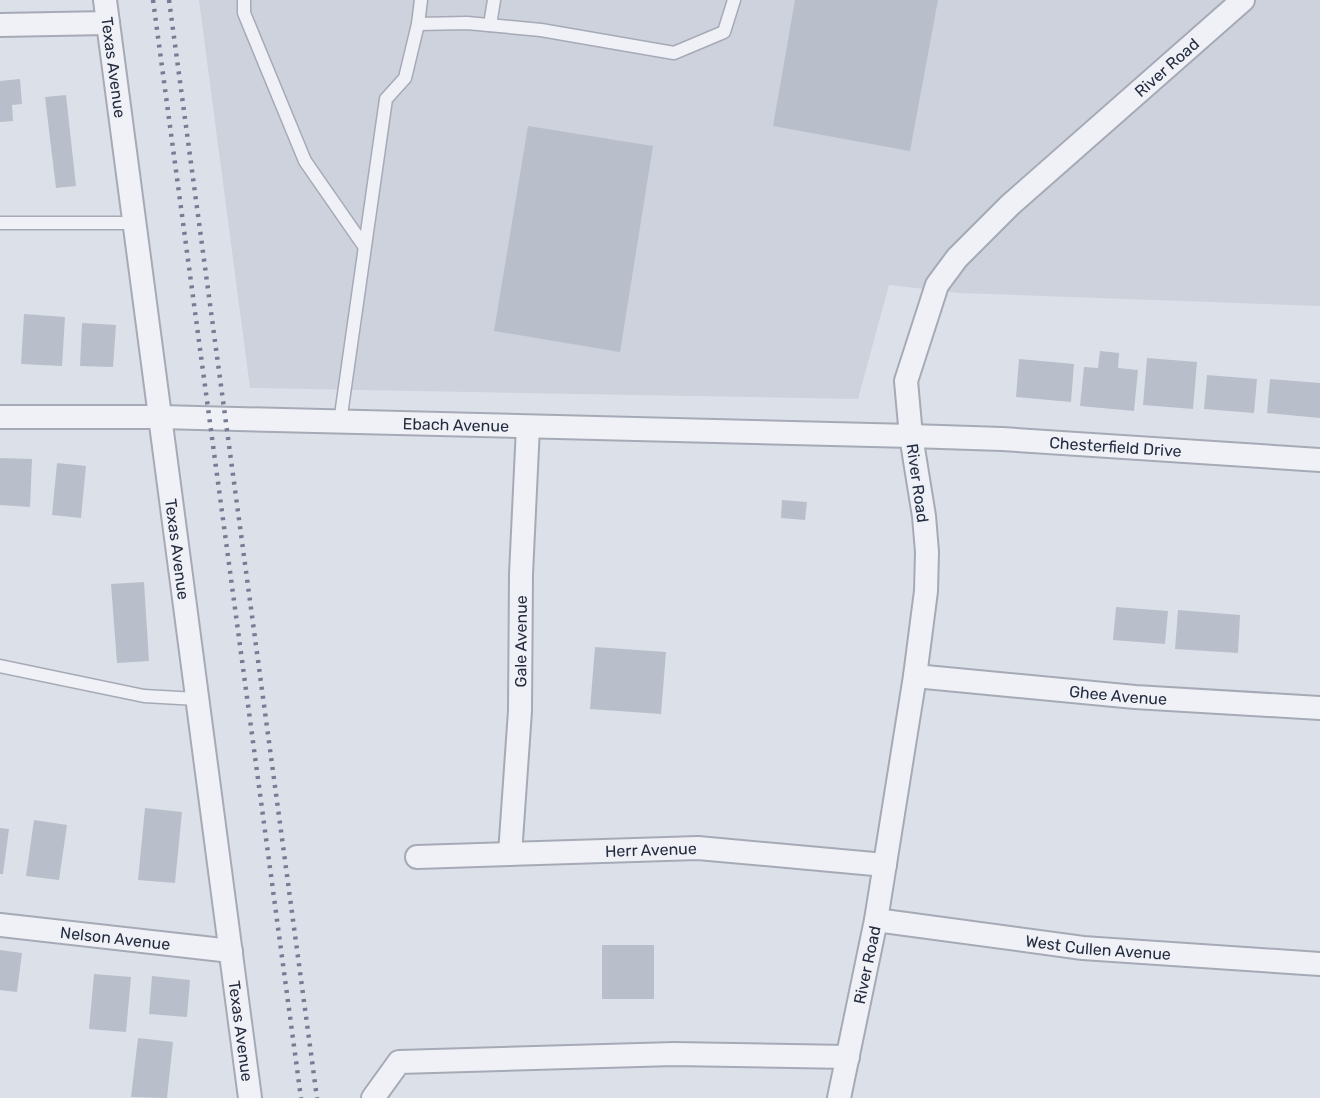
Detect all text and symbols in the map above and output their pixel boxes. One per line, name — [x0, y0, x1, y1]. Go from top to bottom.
street label: Texas Avenue — [97, 16, 129, 119]
street label: River Road — [1131, 34, 1203, 101]
street label: Ebach Avenue — [403, 414, 509, 436]
street label: Chesterfield Drive — [1049, 433, 1182, 461]
street label: River Road — [903, 442, 932, 524]
street label: Texas Avenue — [161, 498, 193, 601]
street label: Gale Avenue — [511, 595, 531, 688]
street label: Ghee Avenue — [1068, 682, 1168, 709]
street label: Herr Avenue — [605, 839, 697, 861]
street label: Nelson Avenue — [59, 923, 171, 954]
street label: River Road — [850, 924, 885, 1006]
street label: West Cullen Avenue — [1024, 931, 1172, 964]
street label: Texas Avenue — [225, 979, 257, 1083]

